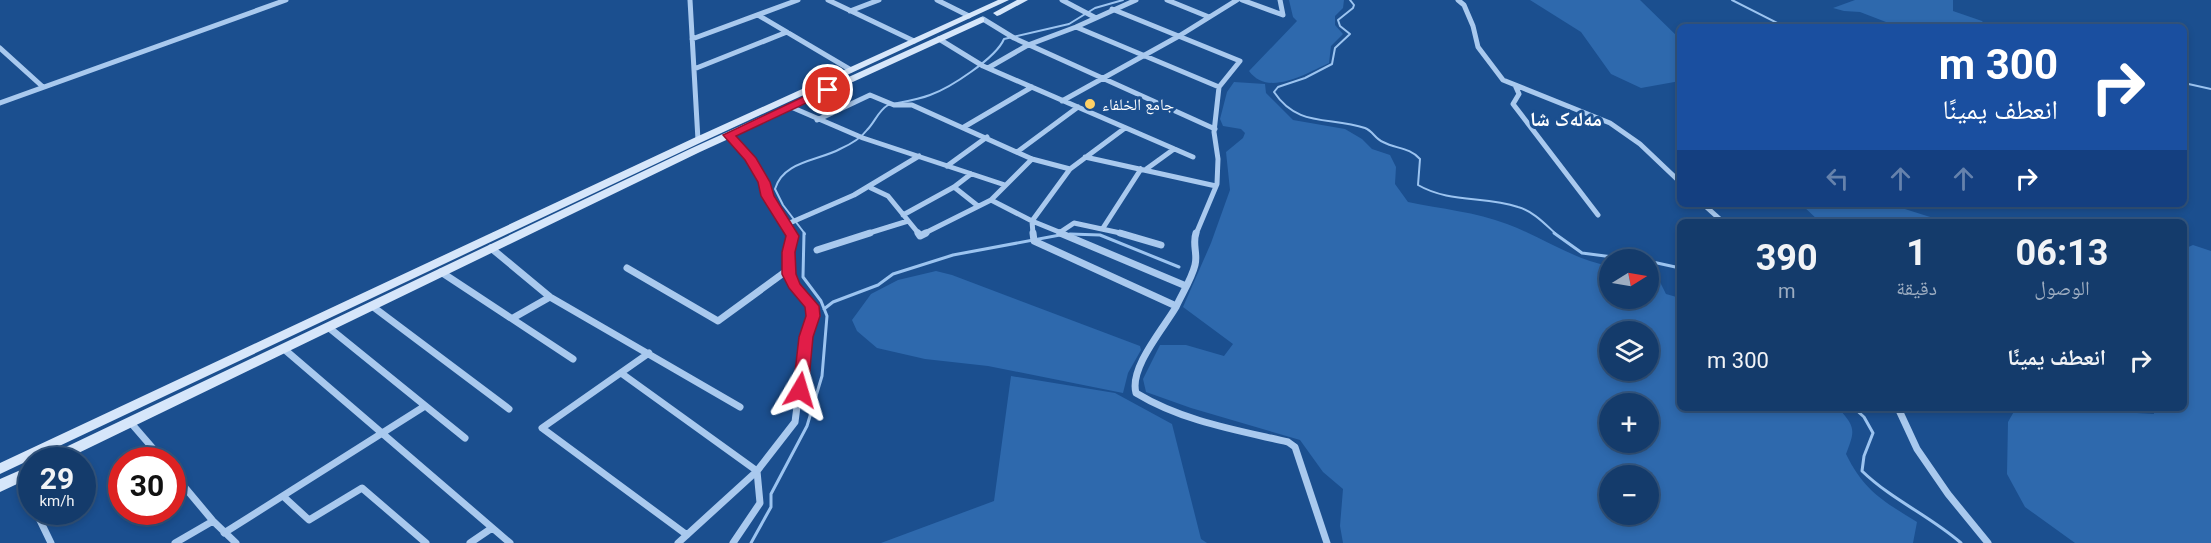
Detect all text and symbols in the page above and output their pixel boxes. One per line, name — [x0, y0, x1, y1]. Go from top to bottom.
text: 300 m — [1939, 40, 2058, 89]
icon: right — [2079, 48, 2157, 126]
pin — [802, 64, 853, 115]
icon: arrive — [811, 73, 844, 106]
text: انعطف يمينًا — [1942, 94, 2058, 126]
place label: جامع الخلفاء — [1102, 95, 1174, 115]
marker: جامع الخلفاء — [1083, 97, 1097, 111]
district label: مەلەک شا — [1530, 107, 1602, 131]
icon: left — [1821, 162, 1854, 195]
icon: ahead — [1884, 162, 1917, 195]
icon: ahead — [1947, 162, 1980, 195]
icon: right — [2010, 162, 2043, 195]
text: 1 — [1906, 232, 1927, 274]
text: 06:13 — [2016, 232, 2108, 274]
text: 390 — [1756, 237, 1818, 279]
north arrow — [1599, 249, 1659, 309]
map controls — [1599, 249, 1659, 525]
text: دقيقة — [1896, 276, 1937, 300]
text: الوصول — [2034, 276, 2090, 300]
text: m — [1778, 279, 1795, 303]
button: layers — [1599, 321, 1659, 381]
icon: right — [2124, 344, 2157, 377]
text: انعطف يمينًا — [2007, 345, 2106, 370]
text: 300 m — [1707, 348, 1769, 373]
position arrow — [768, 358, 832, 422]
button: + — [1599, 393, 1659, 453]
speed limit sign: 30 — [108, 447, 186, 525]
text: 29 — [40, 461, 74, 496]
button: − — [1599, 465, 1659, 525]
text: km/h — [39, 492, 75, 510]

